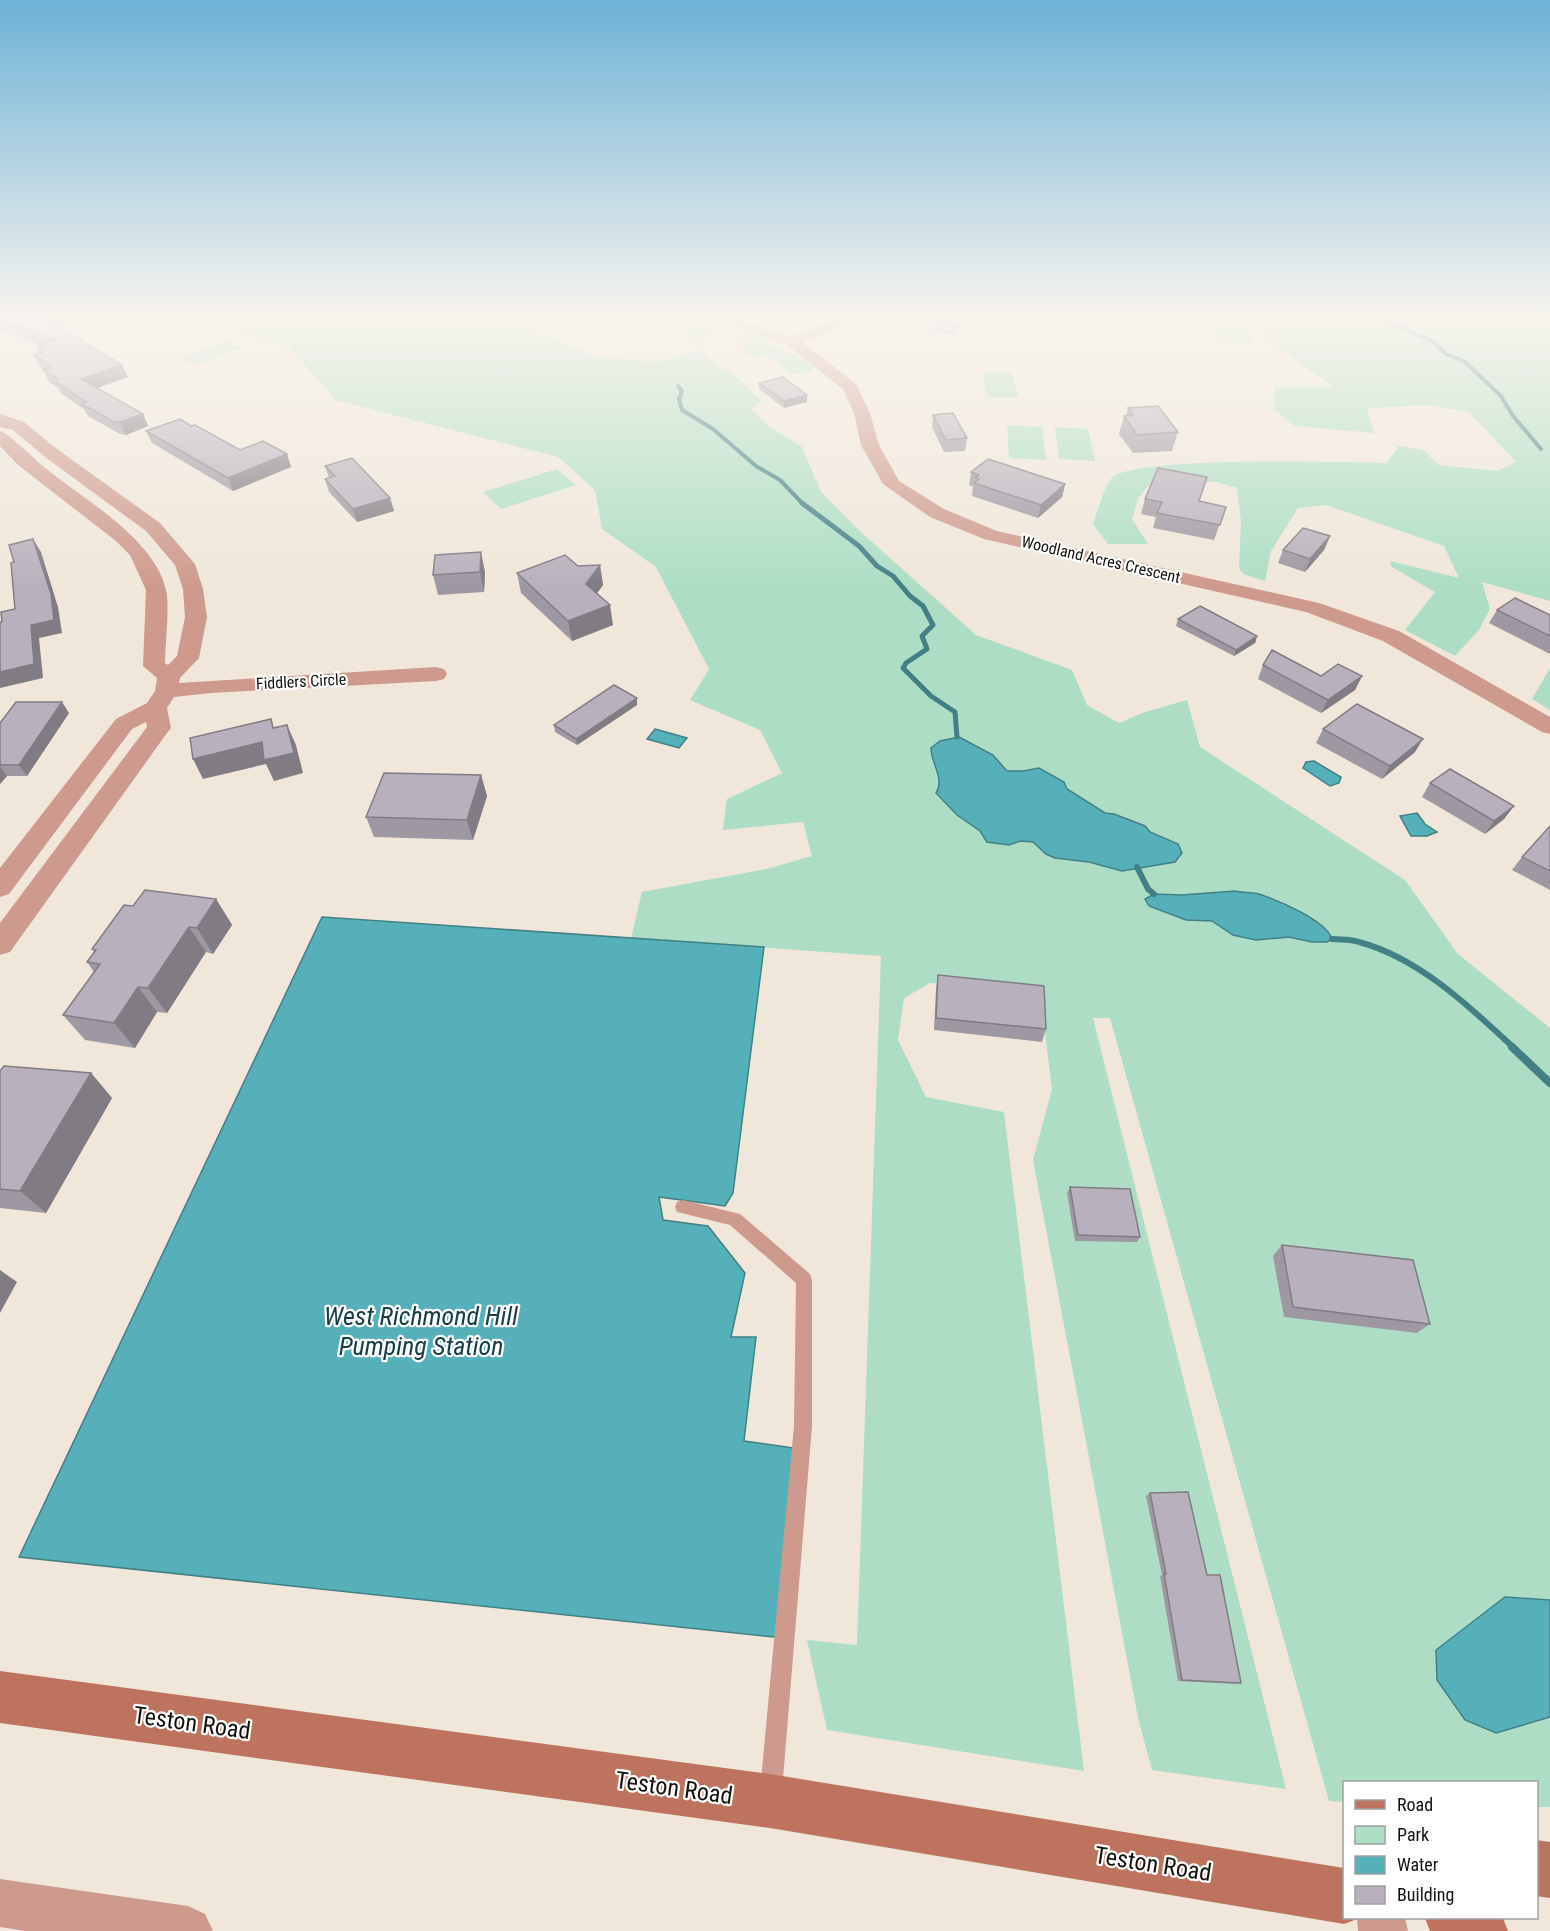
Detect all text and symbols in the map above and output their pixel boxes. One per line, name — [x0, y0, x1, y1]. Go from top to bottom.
street label: Woodland Acres Crescent — [1020, 532, 1182, 587]
street label: Fiddlers Circle — [255, 670, 347, 693]
water label: West Richmond Hill Pumping Station — [324, 1301, 519, 1361]
street label: Teston Road — [132, 1701, 252, 1745]
street label: Teston Road — [614, 1766, 734, 1810]
legend — [1343, 1781, 1538, 1919]
text: Road — [1397, 1794, 1433, 1815]
text: Park — [1397, 1824, 1429, 1845]
street label: Teston Road — [1093, 1841, 1213, 1887]
text: Water — [1397, 1854, 1439, 1875]
text: Building — [1397, 1884, 1454, 1905]

